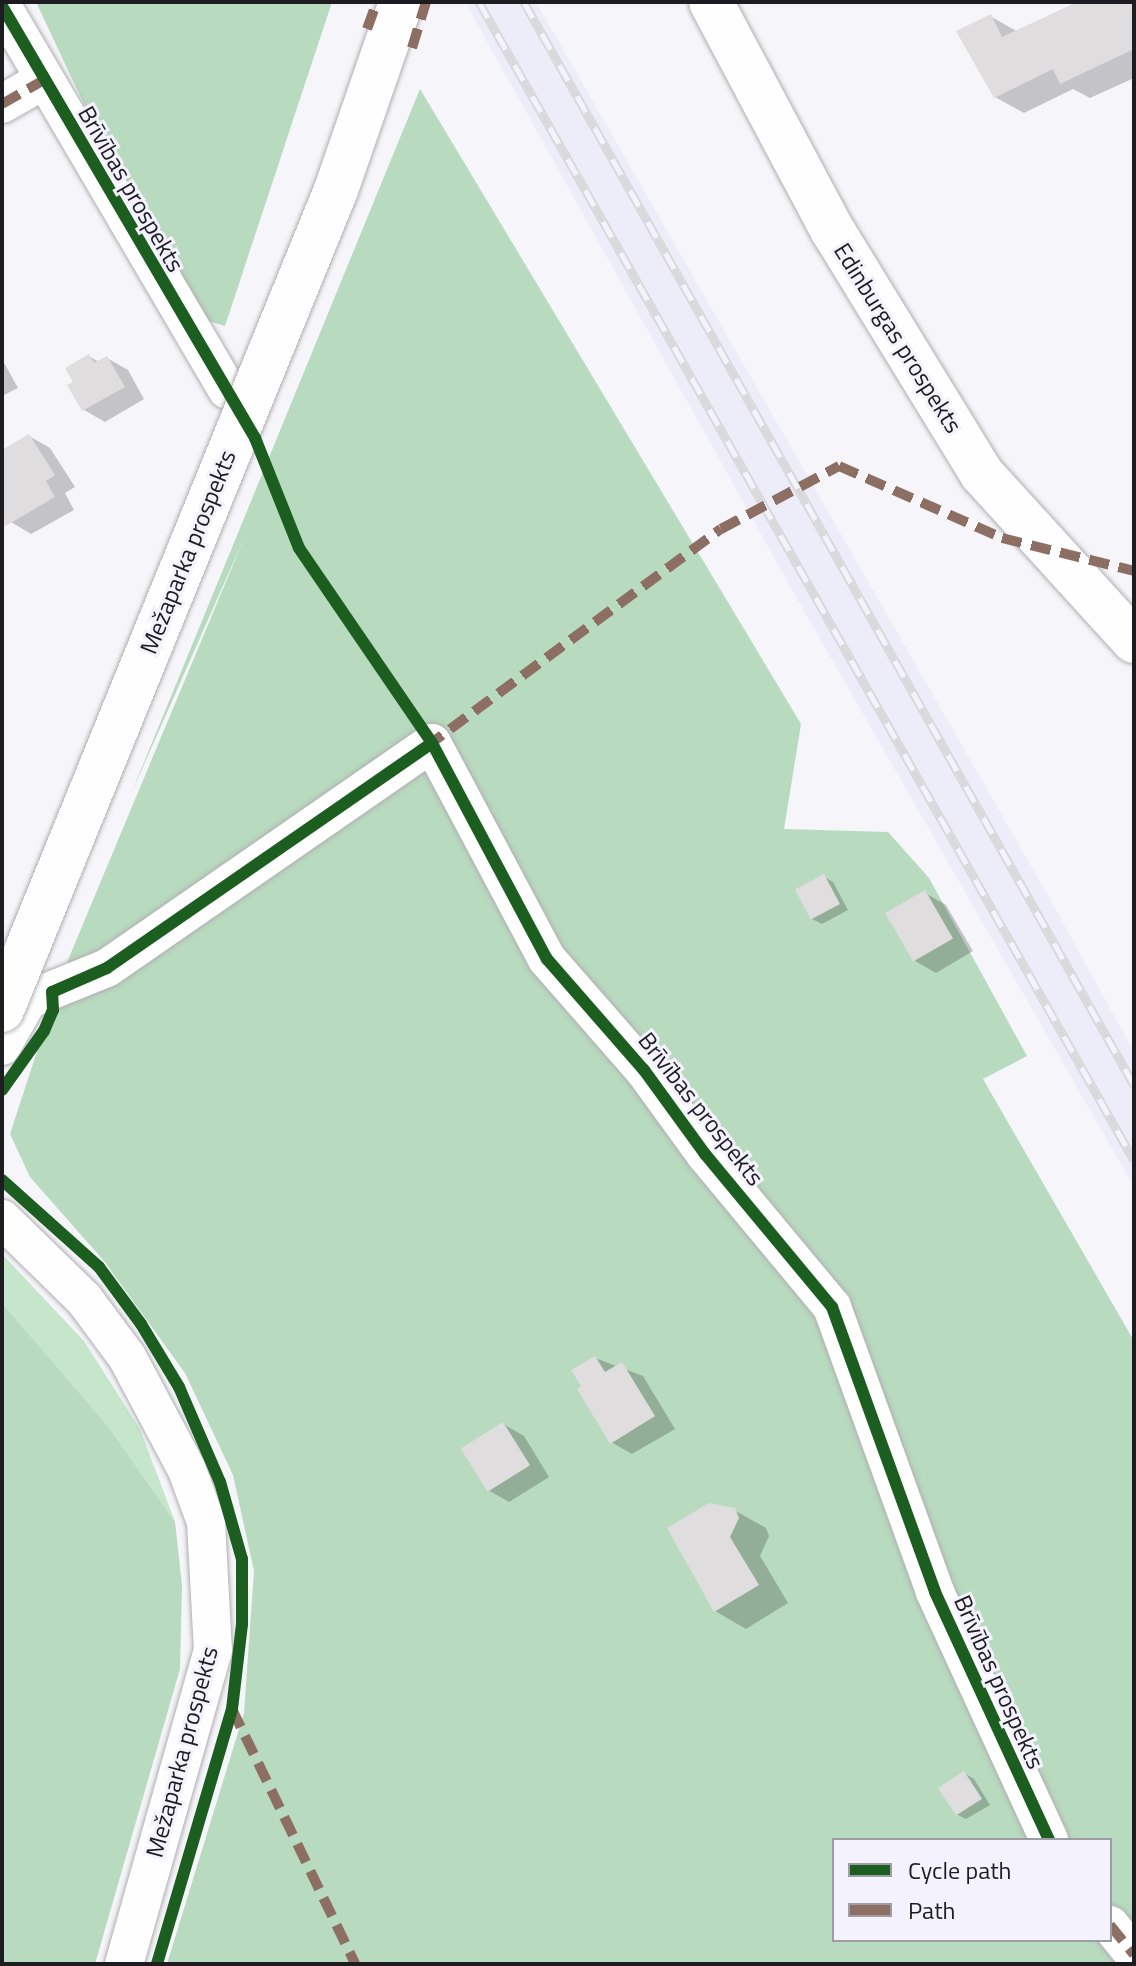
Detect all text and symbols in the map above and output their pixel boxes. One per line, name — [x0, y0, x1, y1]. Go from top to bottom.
street label: Brīvības prospekts — [72, 101, 190, 277]
street label: Edinburgas prospekts — [828, 238, 968, 438]
street label: Mežaparka prospekts — [134, 446, 242, 658]
street label: Brīvības prospekts — [632, 1027, 770, 1191]
street label: Brīvības prospekts — [948, 1591, 1050, 1773]
street label: Mežaparka prospekts — [140, 1643, 224, 1861]
legend — [832, 1838, 1112, 1942]
text: Cycle path — [908, 1852, 1011, 1888]
text: Path — [908, 1892, 955, 1928]

